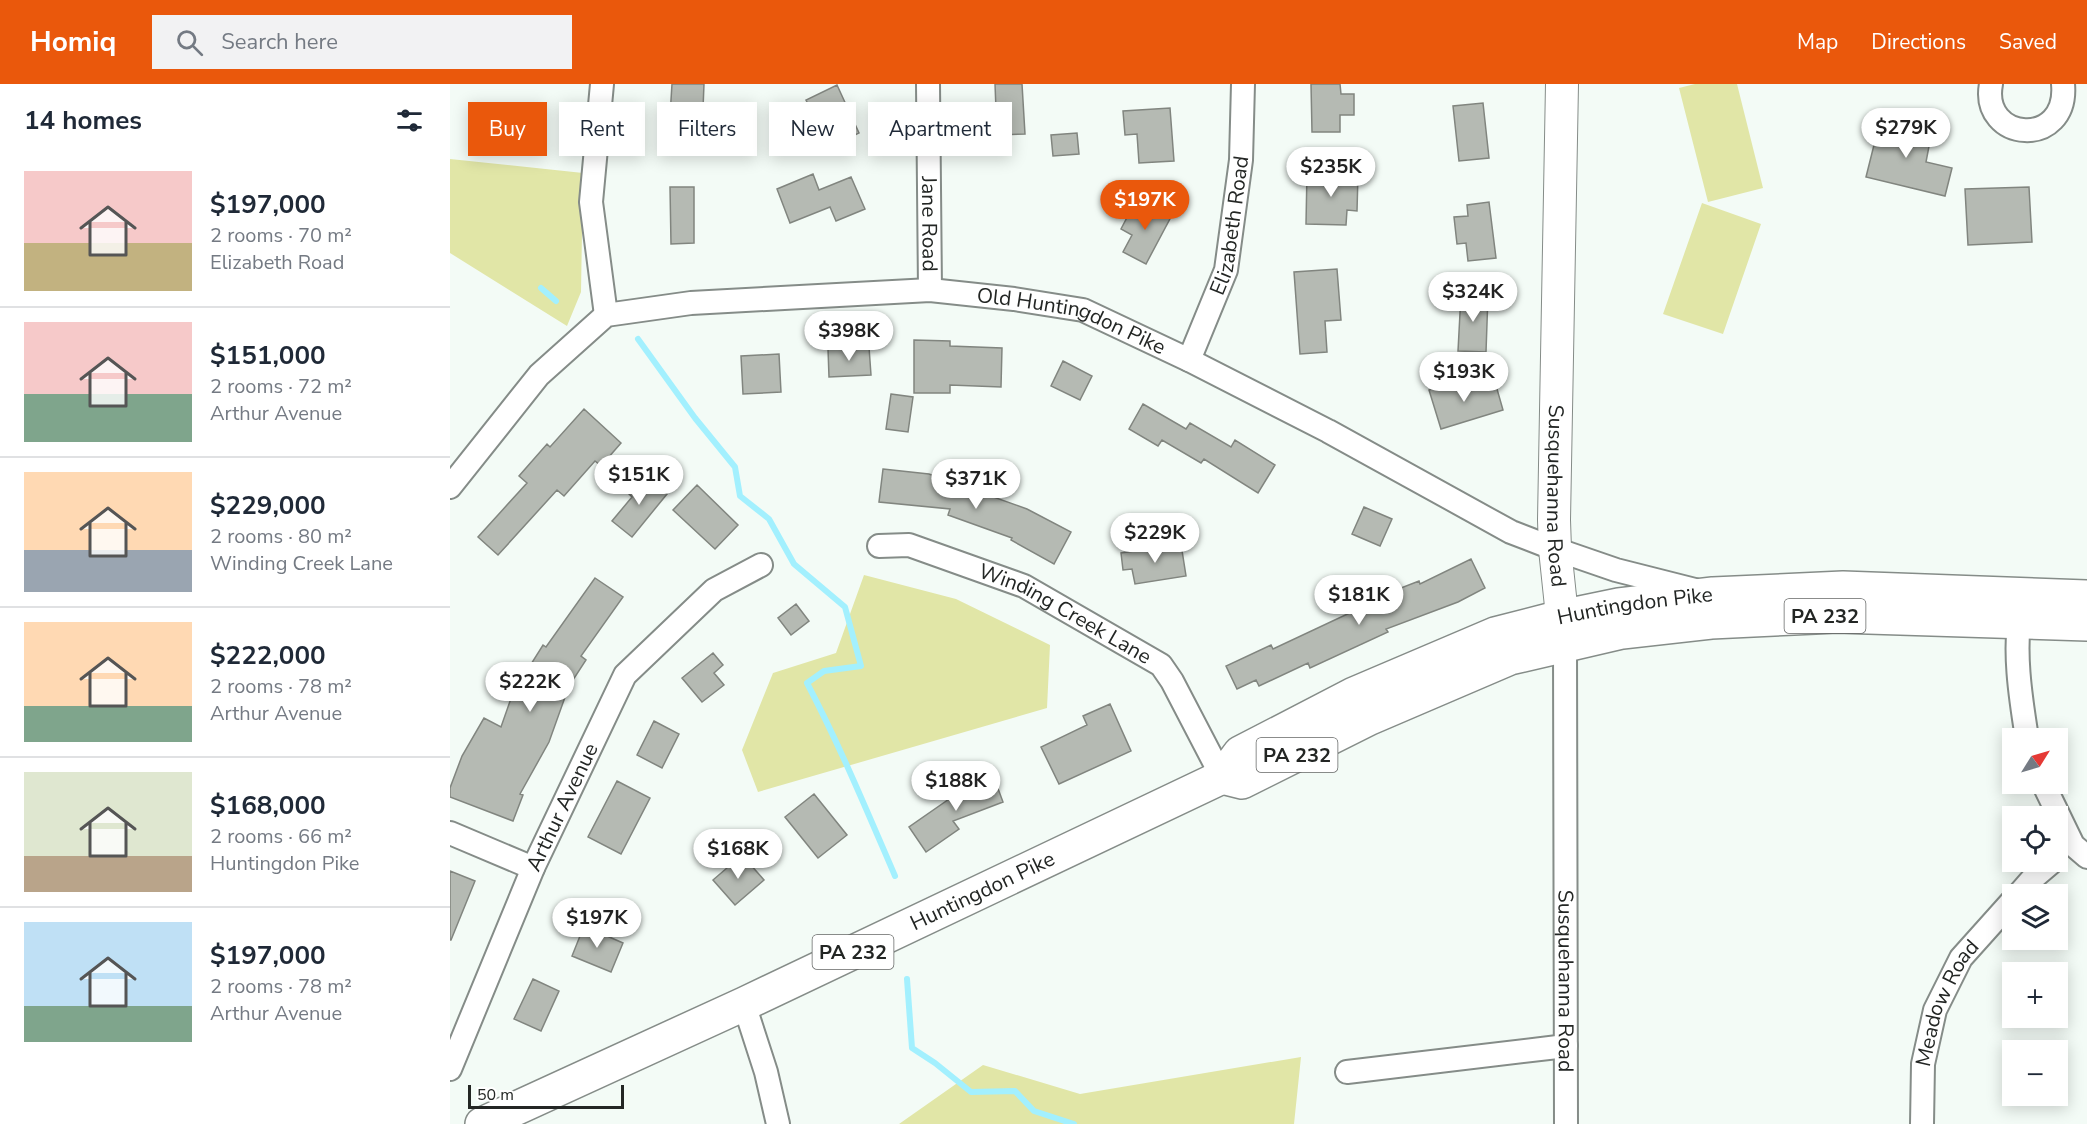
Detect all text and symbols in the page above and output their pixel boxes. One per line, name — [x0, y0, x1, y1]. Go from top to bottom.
search box — [152, 15, 572, 69]
text: Homiq — [30, 23, 116, 61]
icon: search — [173, 26, 206, 59]
text: Search here — [221, 27, 338, 57]
text: Map — [1797, 28, 1838, 56]
text: Directions — [1871, 28, 1966, 56]
text: Saved — [1999, 28, 2057, 56]
chip: Buy — [468, 102, 547, 156]
chip: Rent — [559, 102, 645, 156]
chip: Filters — [657, 102, 757, 156]
chip: New — [769, 102, 856, 156]
chip: Apartment — [868, 102, 1012, 156]
text: 14 homes — [24, 103, 142, 138]
icon: filters — [393, 104, 426, 137]
pin: $279K — [1864, 108, 1948, 159]
text: $279K — [1875, 114, 1937, 141]
pin: $235K — [1289, 147, 1373, 198]
text: $235K — [1300, 153, 1362, 180]
street label: Elizabeth Road — [1203, 154, 1255, 299]
street label: Jane Road — [915, 175, 944, 272]
pin: $197K — [1103, 180, 1187, 231]
text: $197K — [1114, 186, 1176, 213]
text: $197,000 — [210, 187, 326, 222]
icon: home — [72, 195, 144, 267]
text: 2 rooms · 70 m² — [210, 222, 352, 249]
text: Elizabeth Road — [210, 249, 344, 276]
pin: $324K — [1431, 272, 1515, 323]
text: $324K — [1442, 278, 1504, 305]
street label: Old Huntingdon Pike — [976, 281, 1170, 361]
pin: $398K — [807, 311, 891, 362]
text: $398K — [818, 317, 880, 344]
text: $151,000 — [210, 338, 326, 373]
icon: home — [72, 346, 144, 418]
pin: $193K — [1422, 352, 1506, 403]
text: $193K — [1433, 358, 1495, 385]
text: 2 rooms · 72 m² — [210, 373, 352, 400]
text: Arthur Avenue — [210, 400, 342, 427]
street label: Susquehanna Road — [1540, 404, 1573, 588]
pin: $151K — [597, 455, 681, 506]
pin: $371K — [934, 459, 1018, 510]
text: $151K — [608, 461, 670, 488]
text: $371K — [945, 465, 1007, 492]
text: $229,000 — [210, 488, 326, 523]
icon: home — [72, 496, 144, 568]
pin: $229K — [1113, 513, 1197, 564]
text: $229K — [1124, 519, 1186, 546]
text: 2 rooms · 80 m² — [210, 523, 352, 550]
text: Winding Creek Lane — [210, 550, 393, 577]
street label: Winding Creek Lane — [975, 557, 1157, 671]
pin: $181K — [1317, 575, 1401, 626]
street label: Huntingdon Pike — [1555, 580, 1714, 631]
text: $181K — [1328, 581, 1390, 608]
road number: PA 232 — [1784, 599, 1866, 633]
text: $222,000 — [210, 638, 326, 673]
icon: home — [72, 646, 144, 718]
pin: $222K — [488, 662, 572, 713]
text: $222K — [499, 668, 561, 695]
text: 2 rooms · 78 m² — [210, 673, 352, 700]
text: Arthur Avenue — [210, 700, 342, 727]
north arrow — [2002, 728, 2068, 794]
map controls — [2002, 728, 2068, 1106]
street label: Arthur Avenue — [520, 738, 605, 876]
road number: PA 232 — [1256, 738, 1338, 772]
pin: $188K — [914, 761, 998, 812]
text: $188K — [925, 767, 987, 794]
text: $168,000 — [210, 788, 326, 823]
icon: home — [72, 796, 144, 868]
button: locate — [2002, 806, 2068, 872]
text: 2 rooms · 66 m² — [210, 823, 352, 850]
pin: $168K — [696, 829, 780, 880]
text: $168K — [707, 835, 769, 862]
street label: Huntingdon Pike — [905, 844, 1059, 937]
text: Huntingdon Pike — [210, 850, 360, 877]
button: layers — [2002, 884, 2068, 950]
street label: Susquehanna Road — [1552, 890, 1580, 1072]
pin: $197K — [555, 898, 639, 949]
text: $197K — [566, 904, 628, 931]
street label: Meadow Road — [1909, 933, 1985, 1069]
road number: PA 232 — [812, 935, 894, 969]
text: $197,000 — [210, 938, 326, 973]
icon: home — [72, 946, 144, 1018]
button: + — [2002, 962, 2068, 1028]
text: 2 rooms · 78 m² — [210, 973, 352, 1000]
text: Arthur Avenue — [210, 1000, 342, 1027]
button: − — [2002, 1040, 2068, 1106]
scale bar — [468, 1082, 624, 1110]
text: 50 m — [477, 1084, 514, 1106]

